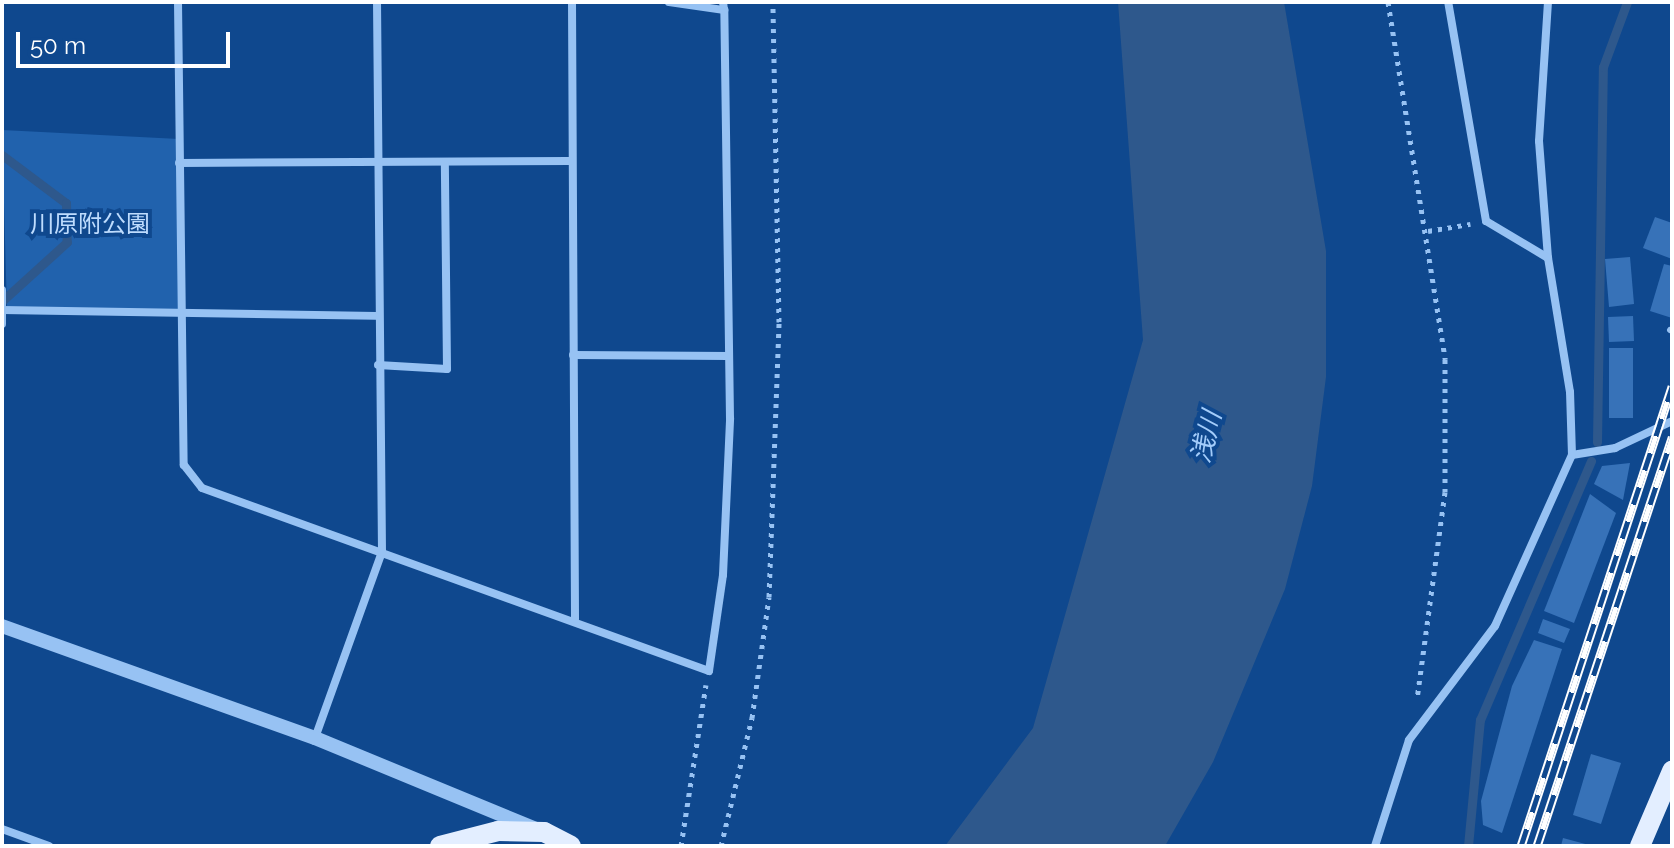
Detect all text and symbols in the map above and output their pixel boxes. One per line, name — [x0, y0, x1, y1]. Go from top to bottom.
scale bar — [20, 16, 234, 66]
text: 50 m — [30, 31, 86, 60]
park label: 川原附公園 — [30, 210, 150, 238]
water label: 浅川 — [1186, 408, 1228, 466]

